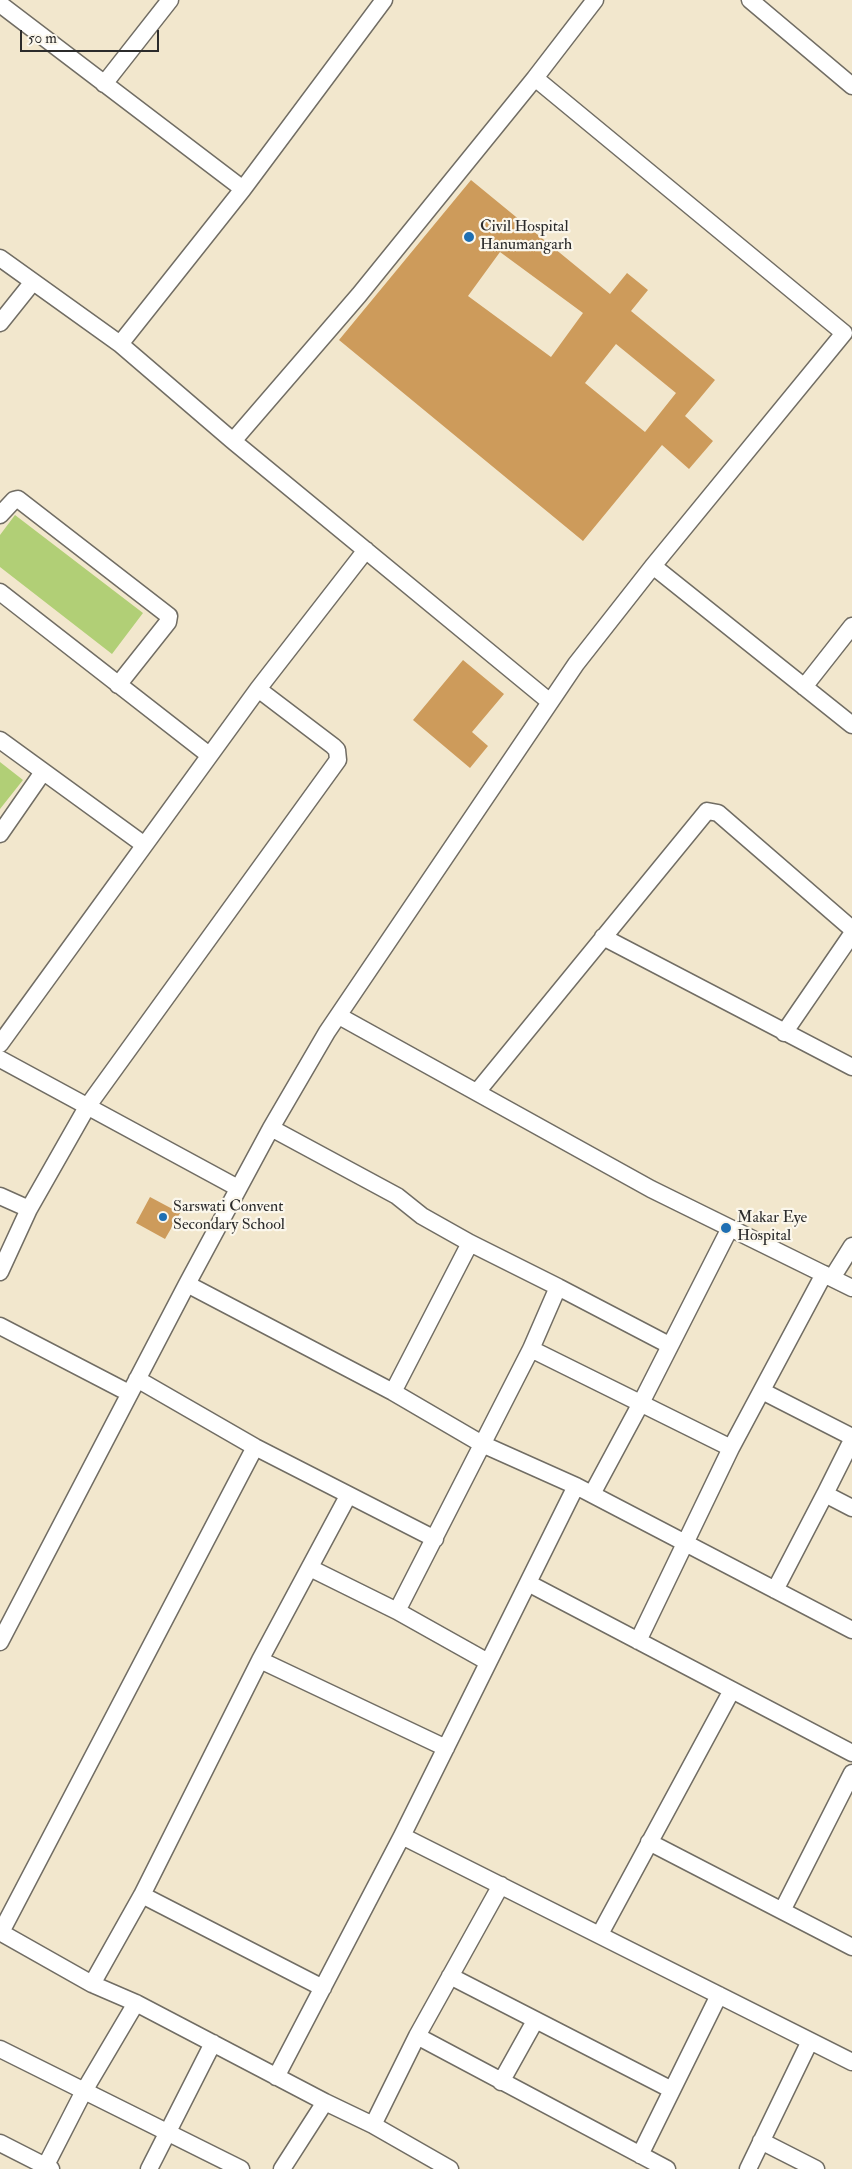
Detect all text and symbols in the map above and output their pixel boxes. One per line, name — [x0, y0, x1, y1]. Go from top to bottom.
scale bar — [22, 20, 161, 52]
text: 50 m — [28, 29, 57, 48]
place label: Civil Hospital Hanumangarh — [480, 218, 572, 256]
marker: Civil Hospital Hanumangarh — [462, 230, 476, 244]
place label: Sarswati Convent Secondary School — [173, 1198, 285, 1236]
place label: Makar Eye Hospital — [737, 1209, 807, 1247]
marker: Sarswati Convent Secondary School — [157, 1211, 169, 1223]
marker: Makar Eye Hospital — [719, 1221, 733, 1235]

